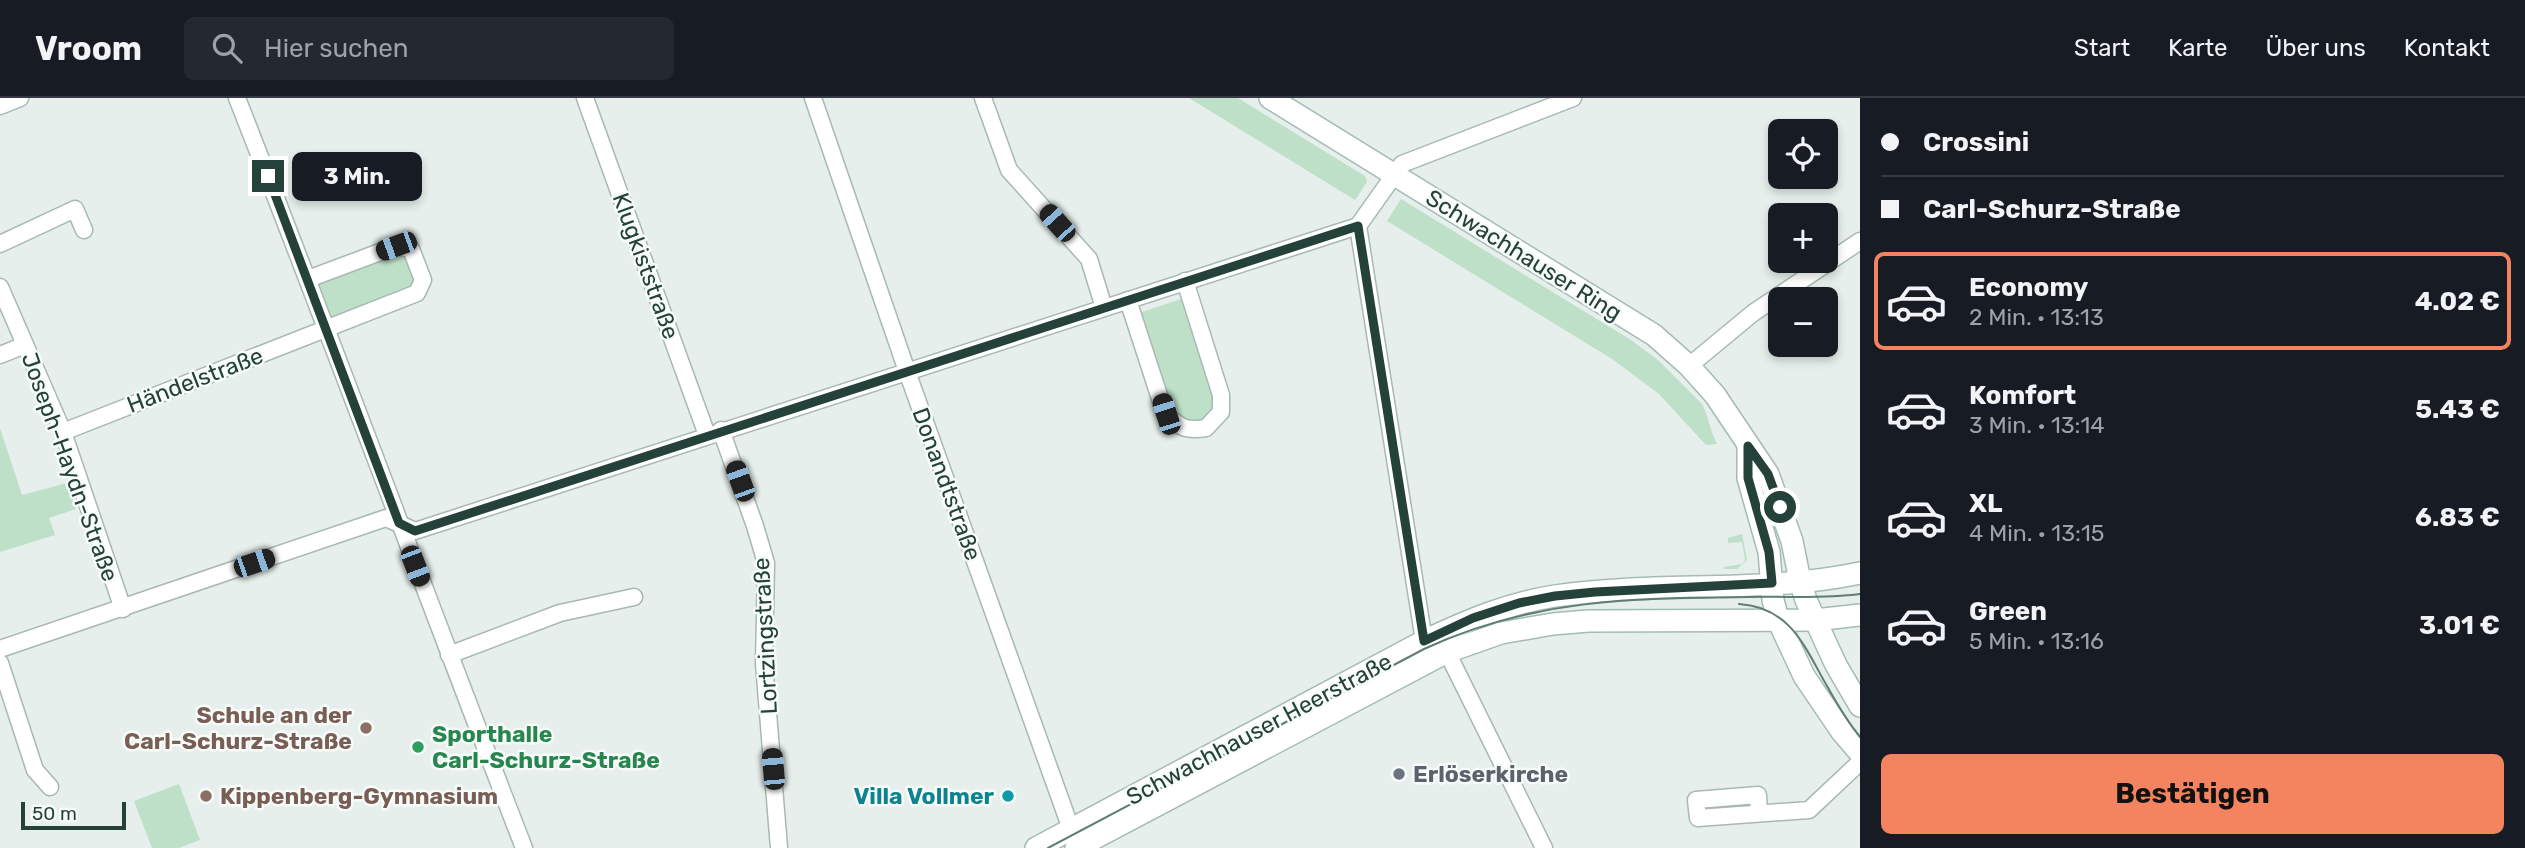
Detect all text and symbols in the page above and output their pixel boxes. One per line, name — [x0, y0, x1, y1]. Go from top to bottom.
search box — [184, 17, 674, 80]
text: Vroom — [35, 29, 142, 68]
icon: search — [208, 29, 246, 67]
text: Hier suchen — [264, 33, 409, 64]
text: Start — [2074, 34, 2130, 62]
text: Karte — [2168, 34, 2228, 62]
text: Über uns — [2266, 34, 2366, 62]
text: Kontakt — [2404, 34, 2490, 62]
map controls — [1768, 119, 1838, 357]
button: locate — [1768, 119, 1838, 189]
text: Crossini — [1923, 127, 2029, 158]
callout: 3 Min. — [292, 152, 422, 200]
route end — [252, 160, 284, 192]
text: 3 Min. — [324, 162, 391, 190]
street label: Schwachhauser Ring — [1421, 183, 1627, 327]
street label: Klugkiststraße — [607, 189, 685, 343]
text: Carl-Schurz-Straße — [1923, 194, 2181, 225]
car — [1036, 200, 1079, 246]
button: + — [1768, 203, 1838, 273]
car — [373, 229, 420, 263]
icon: car — [1885, 270, 1948, 333]
text: Economy — [1969, 272, 2088, 303]
text: 4.02 € — [2415, 286, 2500, 317]
button: − — [1768, 287, 1838, 357]
text: 2 Min. · 13:13 — [1969, 303, 2104, 331]
street label: Händelstraße — [123, 341, 267, 419]
street label: Joseph-Haydn-Straße — [16, 349, 124, 585]
icon: car — [1885, 378, 1948, 441]
text: Komfort — [1969, 380, 2076, 411]
car — [1150, 391, 1183, 437]
text: 5.43 € — [2415, 394, 2500, 425]
street label: Donandtstraße — [906, 404, 988, 564]
text: 3 Min. · 13:14 — [1969, 411, 2105, 439]
car — [723, 458, 758, 504]
icon: car — [1885, 486, 1948, 549]
text: XL — [1969, 488, 2002, 519]
route start — [1764, 491, 1796, 523]
text: 6.83 € — [2415, 502, 2500, 533]
text: 4 Min. · 13:15 — [1969, 519, 2104, 547]
car — [398, 543, 433, 589]
car — [231, 546, 278, 580]
street label: Lortzingstraße — [747, 557, 783, 715]
icon: car — [1885, 594, 1948, 657]
text: Green — [1969, 596, 2047, 627]
text: 3.01 € — [2419, 610, 2500, 641]
text: 5 Min. · 13:16 — [1969, 627, 2104, 655]
street label: Schwachhauser Heerstraße — [1121, 647, 1397, 811]
place label: Schule an der Carl-Schurz-Straße — [124, 701, 353, 755]
marker: Schule an der Carl-Schurz-Straße — [358, 720, 374, 736]
place label: Sporthalle Carl-Schurz-Straße — [432, 720, 660, 774]
marker: Sporthalle Carl-Schurz-Straße — [410, 739, 426, 755]
car — [761, 747, 786, 791]
button: Bestätigen — [1881, 754, 2504, 834]
place label: Erlöserkirche — [1413, 760, 1568, 788]
marker: Erlöserkirche — [1391, 766, 1407, 782]
place label: Kippenberg-Gymnasium — [220, 782, 498, 810]
place label: Villa Vollmer — [854, 782, 995, 810]
marker: Kippenberg-Gymnasium — [198, 788, 214, 804]
marker: Villa Vollmer — [1000, 788, 1016, 804]
scale bar — [21, 799, 126, 831]
text: 50 m — [32, 802, 77, 825]

